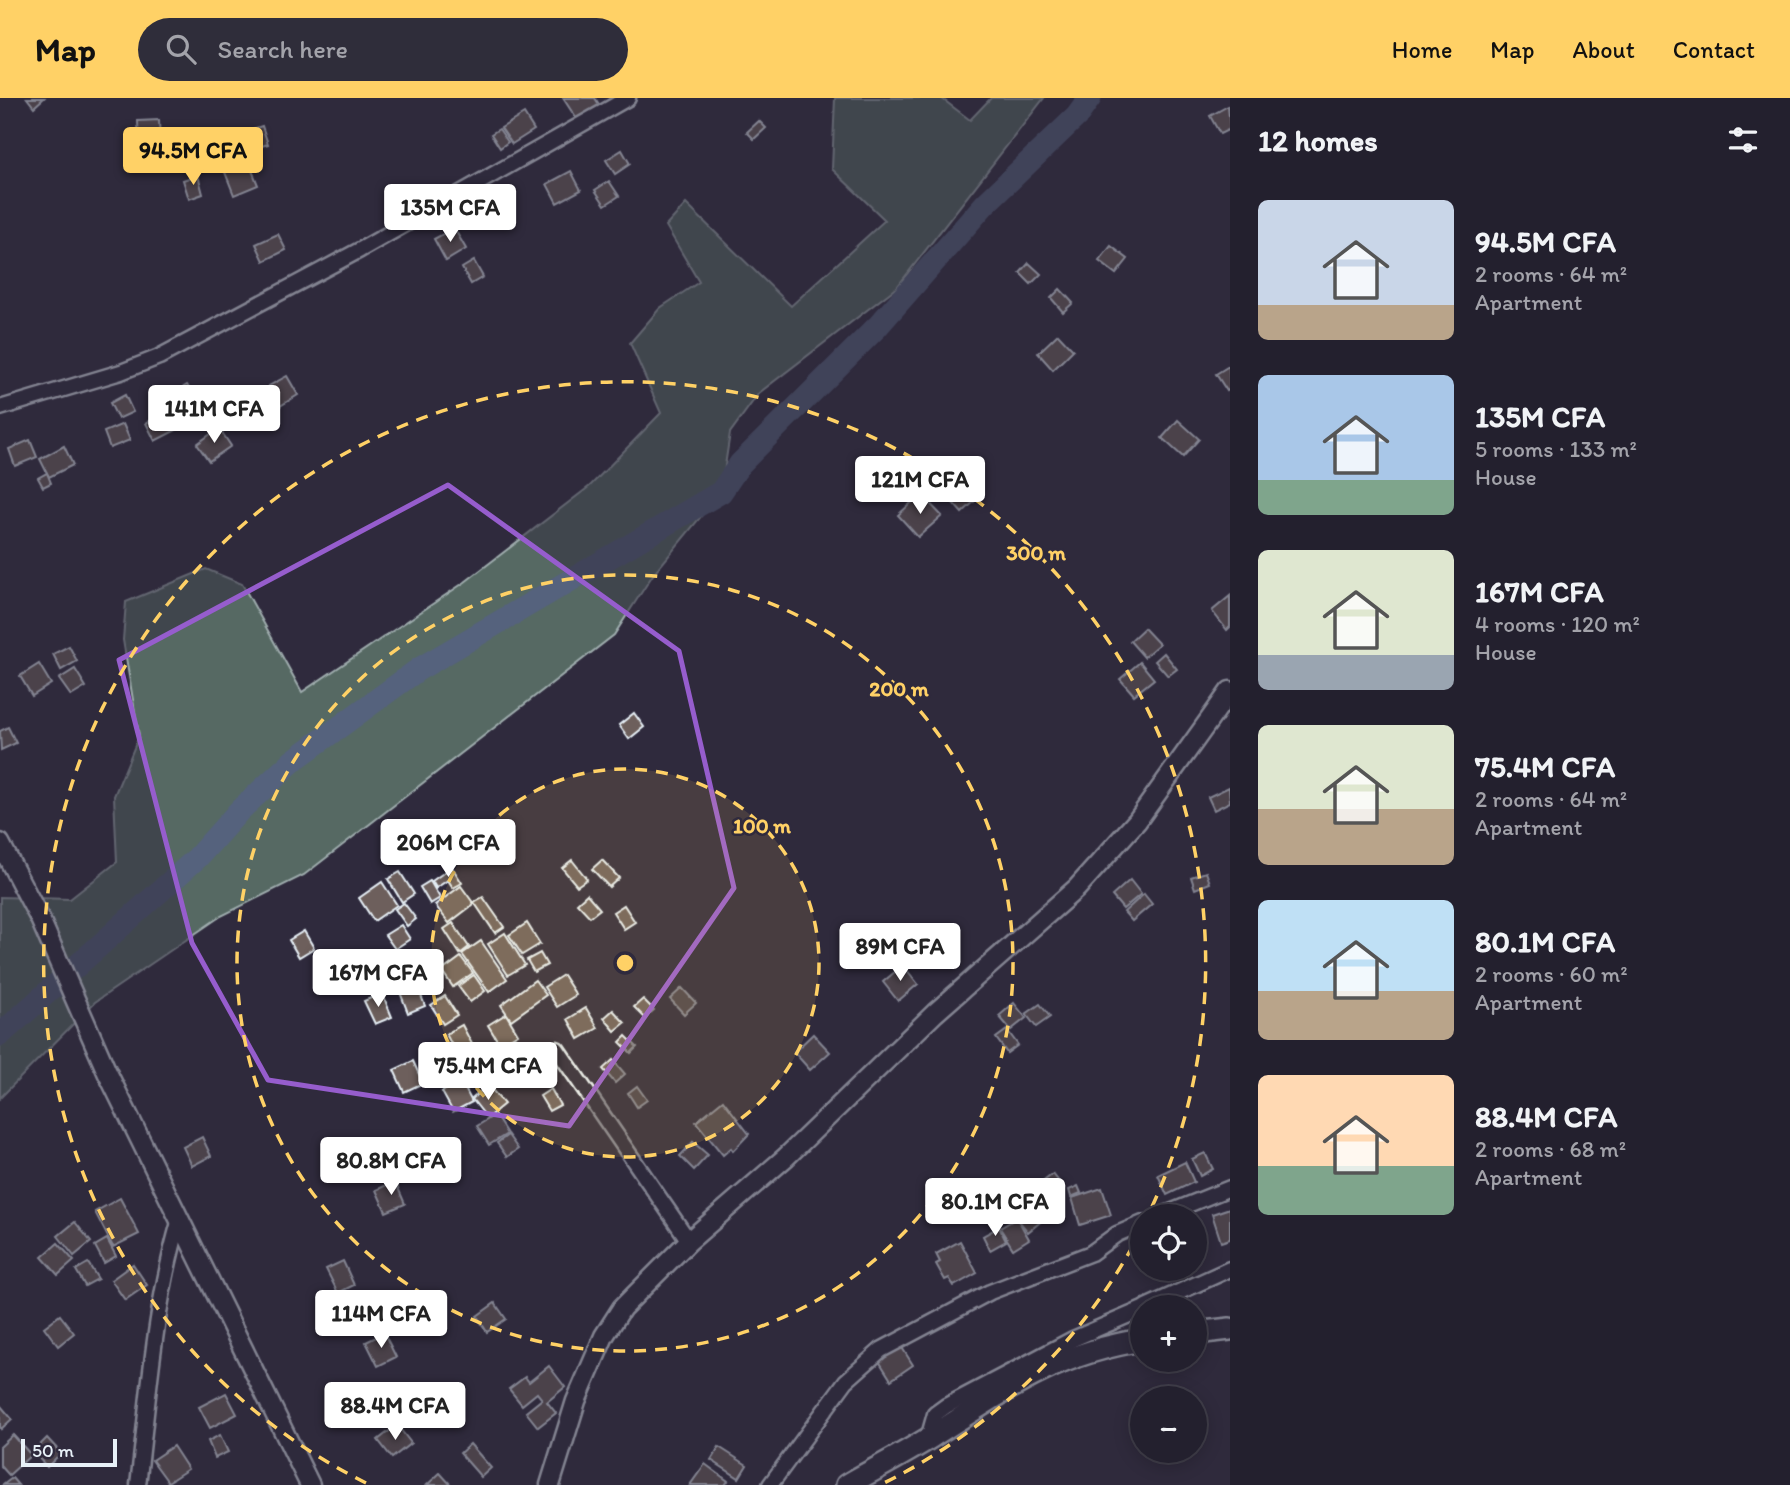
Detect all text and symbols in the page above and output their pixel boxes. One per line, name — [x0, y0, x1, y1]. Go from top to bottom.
search box — [138, 18, 628, 81]
text: Map — [35, 30, 96, 69]
icon: search — [162, 30, 200, 68]
text: Search here — [218, 33, 348, 65]
text: Home — [1392, 35, 1452, 64]
text: Map — [1490, 35, 1534, 64]
text: About — [1572, 35, 1635, 64]
text: Contact — [1673, 35, 1755, 64]
icon: filters — [1724, 121, 1762, 159]
text: 12 homes — [1258, 122, 1378, 159]
pin: 94.5M CFA — [113, 127, 273, 187]
text: 94.5M CFA — [139, 136, 247, 164]
pin: 135M CFA — [378, 184, 522, 244]
text: 135M CFA — [400, 193, 500, 221]
text: 94.5M CFA — [1475, 223, 1616, 260]
icon: home — [1314, 228, 1398, 312]
text: 2 rooms · 64 m² — [1475, 260, 1627, 288]
text: Apartment — [1475, 288, 1582, 316]
pin: 141M CFA — [142, 386, 286, 445]
text: 141M CFA — [164, 394, 264, 422]
text: 135M CFA — [1475, 398, 1605, 435]
icon: home — [1314, 403, 1398, 487]
text: 5 rooms · 133 m² — [1475, 435, 1637, 463]
pin: 121M CFA — [848, 456, 992, 516]
text: House — [1475, 463, 1537, 491]
text: 121M CFA — [871, 465, 969, 493]
text: 300 m — [1006, 540, 1066, 565]
text: 167M CFA — [1475, 573, 1604, 610]
icon: home — [1314, 578, 1398, 662]
text: 4 rooms · 120 m² — [1475, 610, 1640, 638]
text: House — [1475, 638, 1537, 666]
text: 200 m — [869, 676, 929, 701]
text: 75.4M CFA — [1475, 748, 1615, 785]
icon: home — [1314, 753, 1398, 837]
text: 2 rooms · 64 m² — [1475, 785, 1627, 813]
text: 100 m — [733, 813, 791, 838]
text: Apartment — [1475, 813, 1582, 841]
pin: 206M CFA — [376, 820, 520, 879]
text: 206M CFA — [397, 828, 499, 856]
text: 80.1M CFA — [1475, 923, 1615, 960]
pin: 89M CFA — [835, 924, 965, 983]
icon: home — [1314, 928, 1398, 1012]
text: 89M CFA — [855, 932, 945, 960]
pin: 167M CFA — [306, 950, 450, 1009]
centre of rings — [613, 951, 637, 975]
text: 167M CFA — [329, 958, 427, 986]
text: 2 rooms · 60 m² — [1475, 960, 1628, 988]
text: Apartment — [1475, 988, 1582, 1016]
pin: 75.4M CFA — [408, 1042, 568, 1102]
text: 75.4M CFA — [434, 1051, 542, 1079]
text: 88.4M CFA — [1475, 1098, 1617, 1135]
icon: home — [1314, 1103, 1398, 1187]
text: 2 rooms · 68 m² — [1475, 1135, 1626, 1163]
pin: 80.8M CFA — [311, 1138, 471, 1197]
text: 80.8M CFA — [336, 1146, 446, 1174]
text: Apartment — [1475, 1163, 1582, 1191]
pin: 80.1M CFA — [915, 1178, 1075, 1238]
text: 80.1M CFA — [941, 1187, 1049, 1215]
map controls — [1130, 1204, 1207, 1463]
button: locate — [1130, 1204, 1207, 1281]
pin: 114M CFA — [309, 1290, 453, 1350]
button: + — [1130, 1295, 1207, 1372]
text: 114M CFA — [331, 1299, 431, 1327]
pin: 88.4M CFA — [315, 1382, 475, 1442]
button: − — [1130, 1386, 1207, 1463]
text: 88.4M CFA — [340, 1391, 450, 1419]
scale bar — [21, 1436, 117, 1468]
text: 50 m — [32, 1439, 74, 1462]

